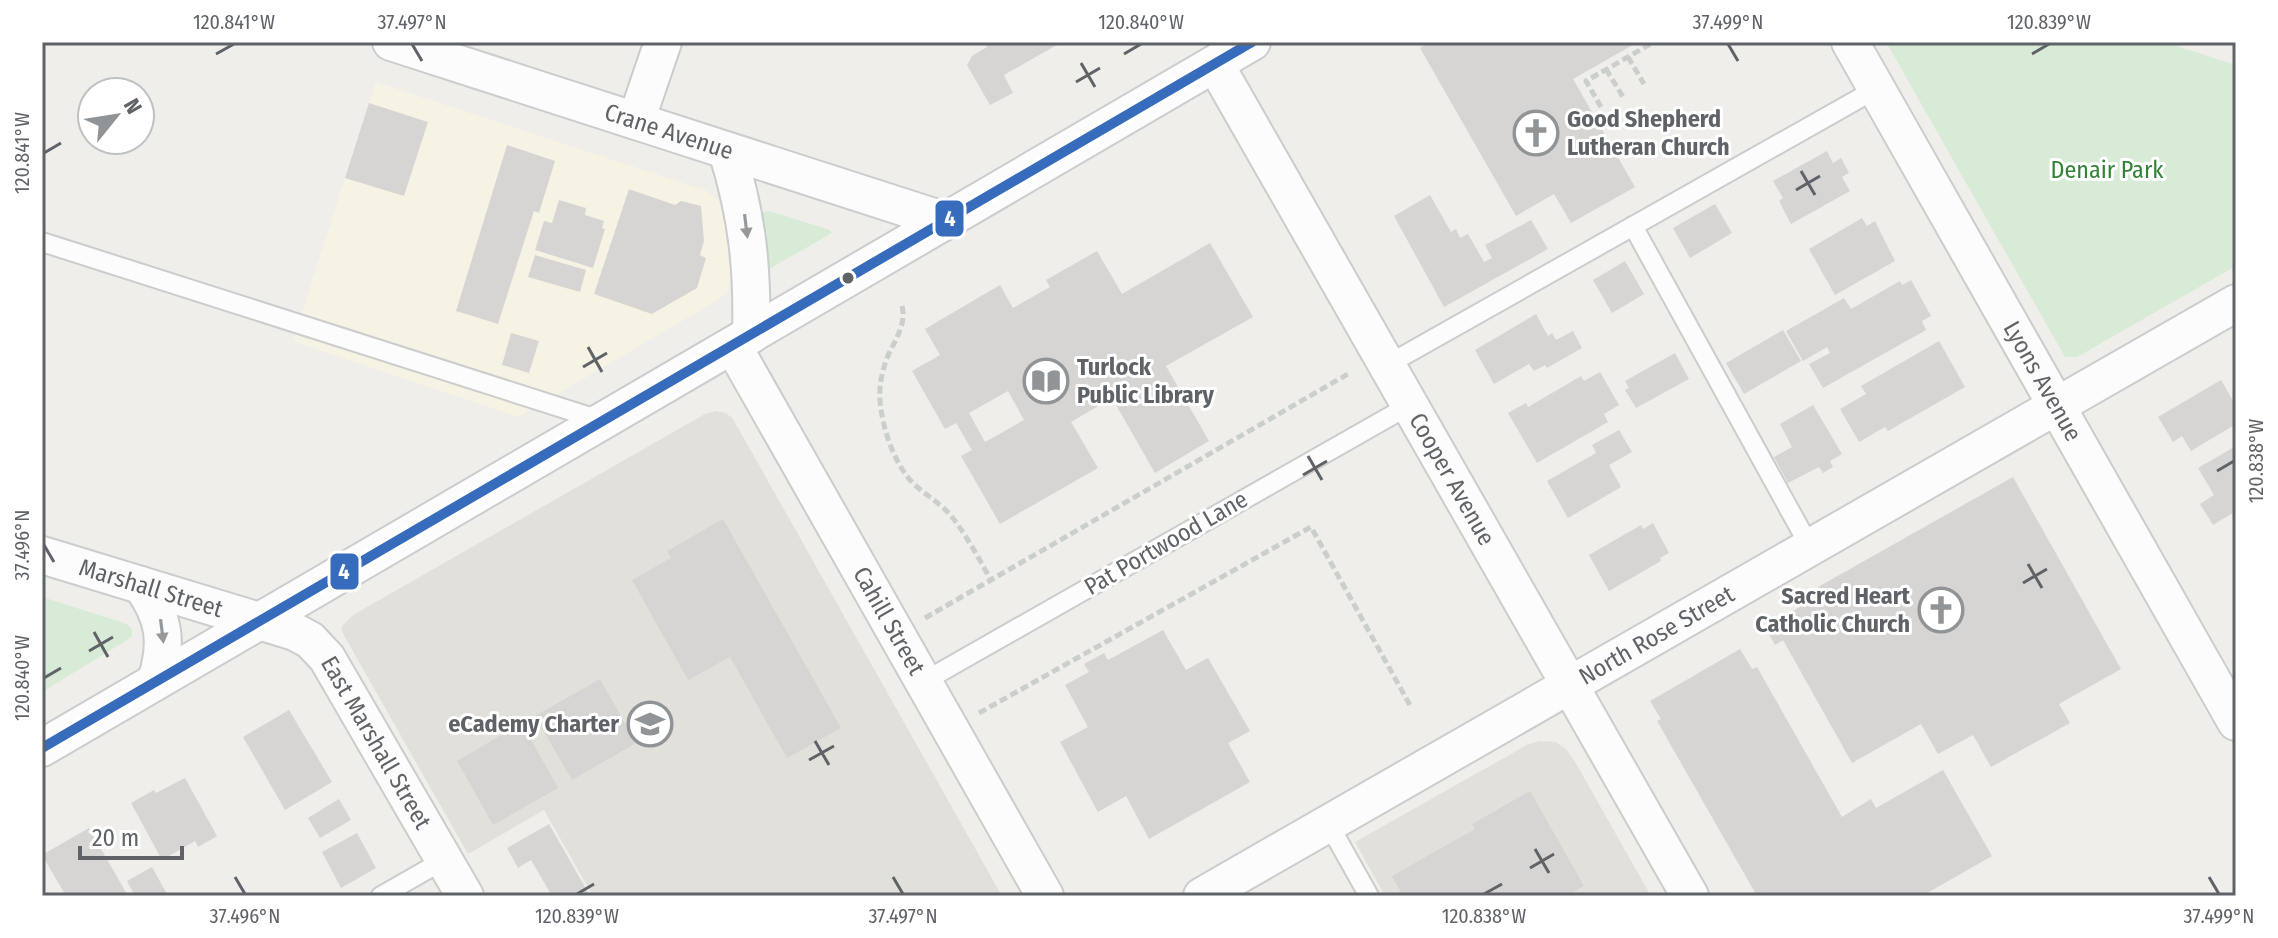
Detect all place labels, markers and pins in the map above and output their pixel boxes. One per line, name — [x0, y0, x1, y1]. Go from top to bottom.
place label: Good Shepherd Lutheran Church — [1567, 105, 1730, 161]
church icon: Good Shepherd Lutheran Church — [1512, 109, 1560, 157]
unlabelled marker — [840, 270, 856, 286]
place label: Turlock Public Library — [1077, 353, 1214, 409]
library icon: Turlock Public Library — [1022, 357, 1070, 405]
place label: Sacred Heart Catholic Church — [1755, 582, 1911, 638]
church icon: Sacred Heart Catholic Church — [1917, 586, 1965, 634]
school or university icon: eCademy Charter — [626, 700, 674, 748]
place label: eCademy Charter — [448, 710, 619, 738]

